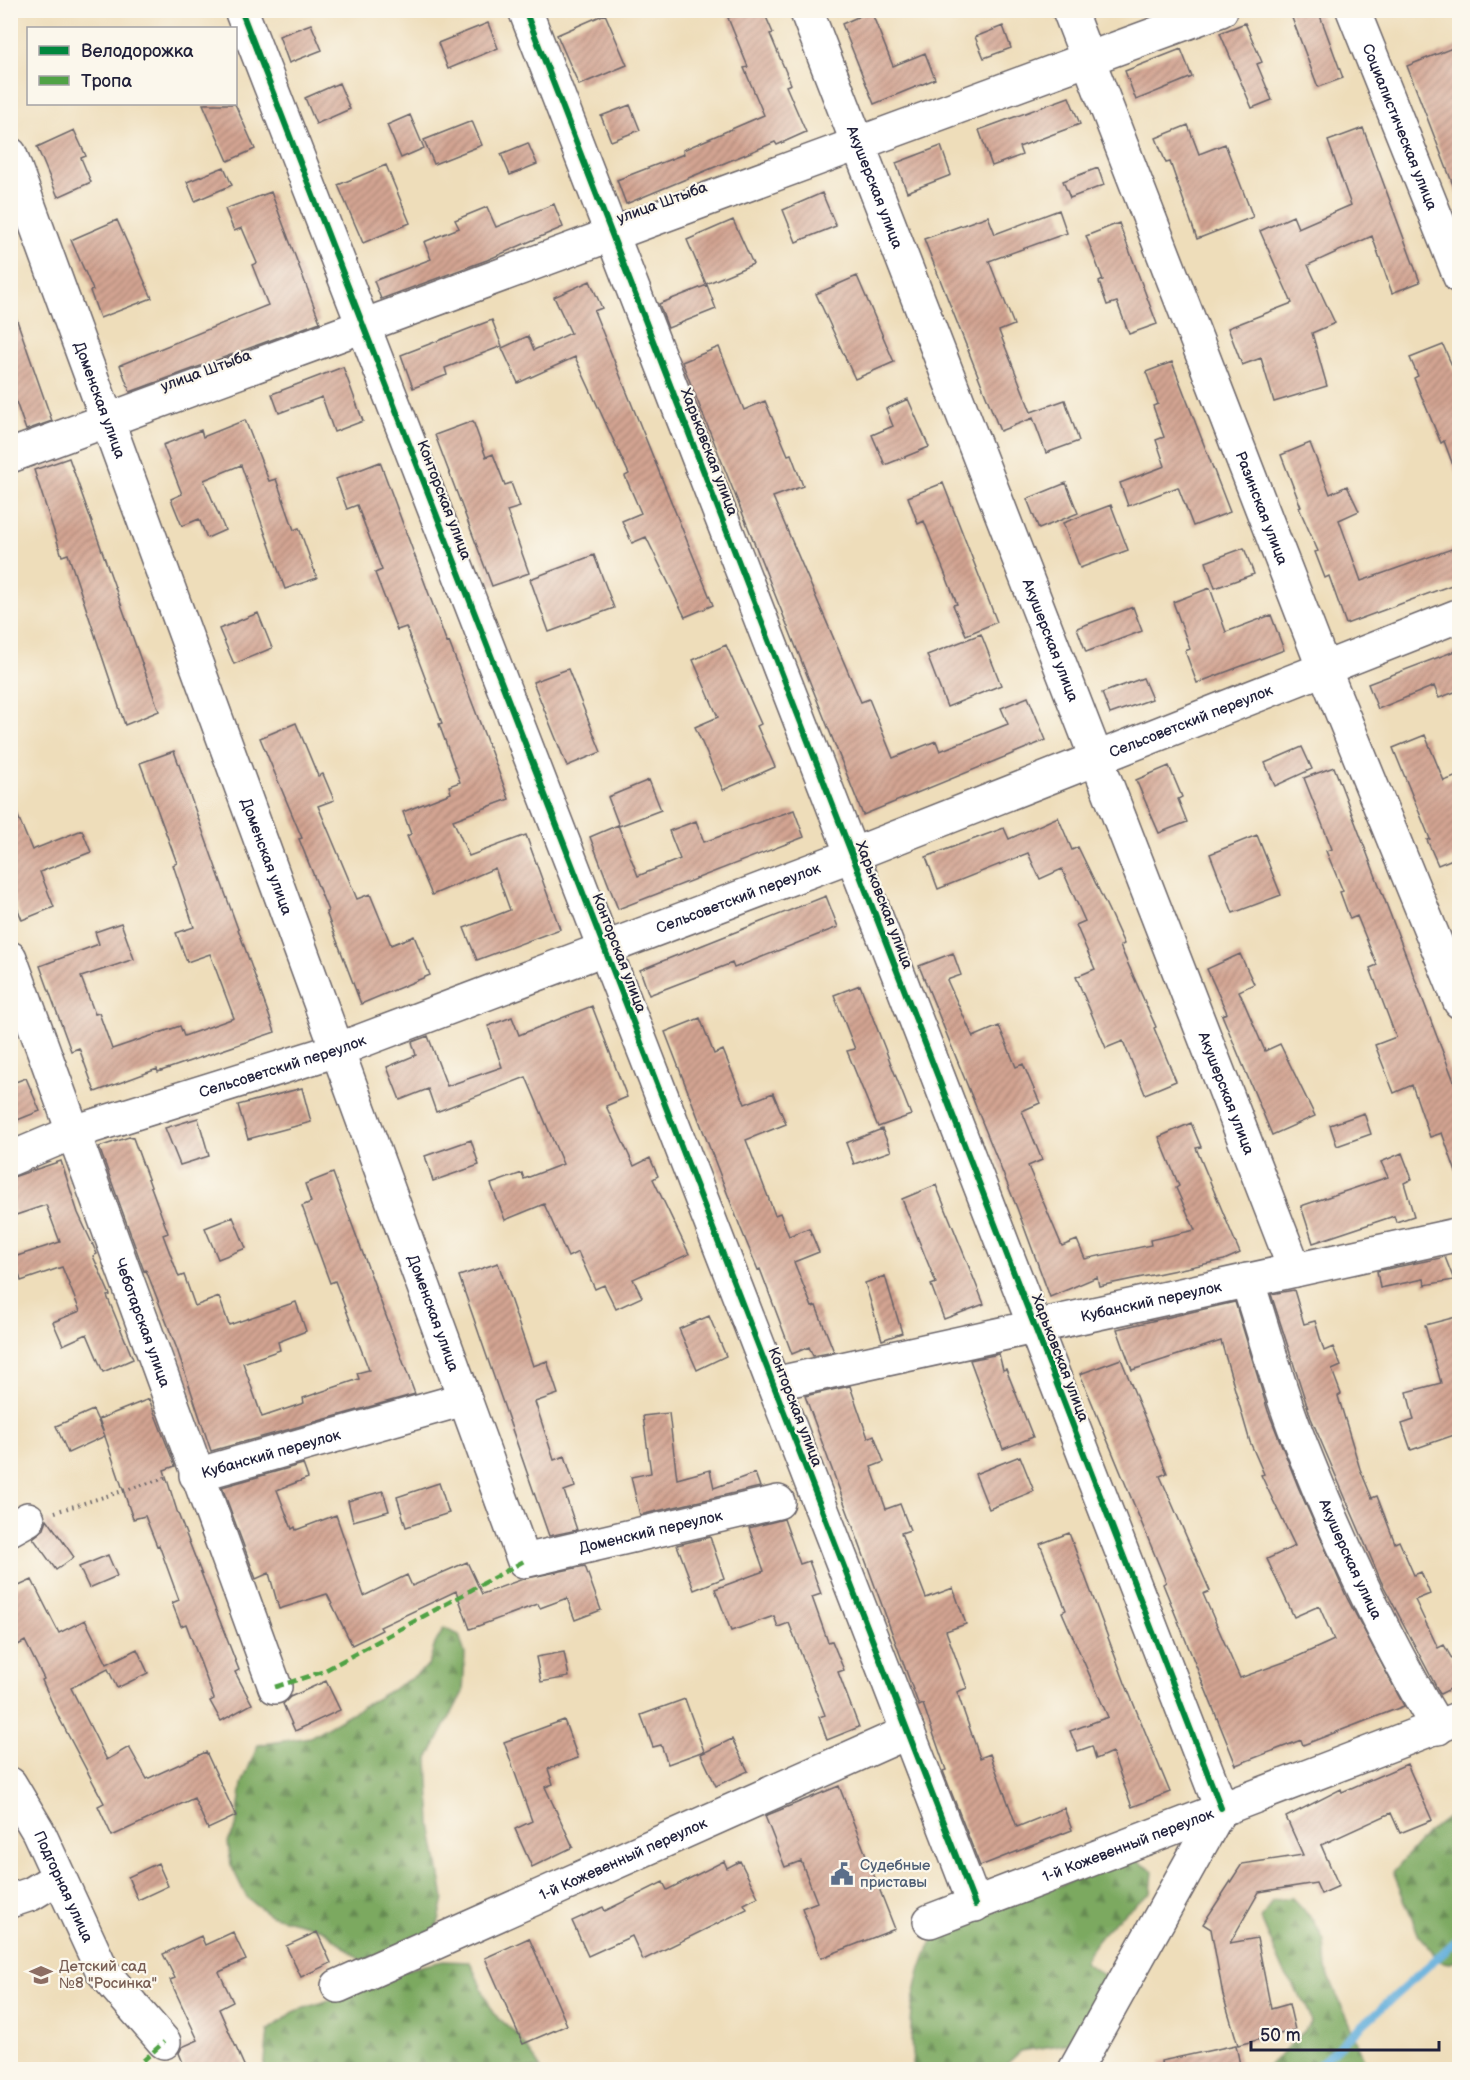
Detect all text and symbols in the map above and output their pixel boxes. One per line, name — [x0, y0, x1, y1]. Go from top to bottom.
legend — [27, 27, 237, 105]
text: Велодорожка — [81, 41, 194, 62]
street label: Социалистическая улица — [1358, 41, 1442, 213]
text: Тропа — [81, 71, 132, 92]
street label: Акушерская улица — [842, 122, 907, 251]
street label: улица Штыба — [614, 178, 710, 228]
street label: Доменская улица — [70, 339, 130, 461]
street label: улица Штыба — [158, 346, 254, 396]
street label: Харьковская улица — [676, 386, 742, 519]
street label: Конторская улица — [412, 437, 476, 563]
street label: Разинская улица — [1231, 448, 1292, 568]
street label: Акушерская улица — [1018, 575, 1083, 705]
street label: Сельсоветский переулок — [1106, 680, 1275, 762]
street label: Доменская улица — [237, 795, 297, 918]
street label: Харьковская улица — [851, 839, 917, 972]
street label: Сельсоветский переулок — [653, 858, 823, 938]
street label: Конторская улица — [587, 890, 651, 1016]
street label: Акушерская улица — [1194, 1028, 1259, 1158]
street label: Сельсоветский переулок — [197, 1030, 369, 1102]
street label: Доменская улица — [403, 1252, 464, 1374]
street label: Чеботарская улица — [110, 1255, 175, 1390]
street label: Кубанский переулок — [1079, 1277, 1223, 1326]
street label: Харьковская улица — [1027, 1292, 1093, 1425]
street label: Конторская улица — [763, 1344, 827, 1470]
street label: Кубанский переулок — [199, 1425, 343, 1482]
street label: Акушерская улица — [1314, 1495, 1386, 1622]
street label: Доменский переулок — [577, 1506, 724, 1557]
street label: 1-й Кожевенный переулок — [1040, 1804, 1216, 1887]
street label: 1-й Кожевенный переулок — [536, 1813, 710, 1905]
street label: Подгорная улица — [30, 1828, 98, 1946]
place label: Судебные приставы — [860, 1856, 930, 1892]
public building icon: Судебные приставы — [829, 1861, 855, 1887]
place label: Детский сад №8 "Росинка" — [59, 1957, 157, 1993]
school or university icon: Детский сад №8 "Росинка" — [28, 1962, 54, 1988]
scale bar — [1251, 2014, 1438, 2052]
text: 50 m — [1260, 2025, 1301, 2046]

